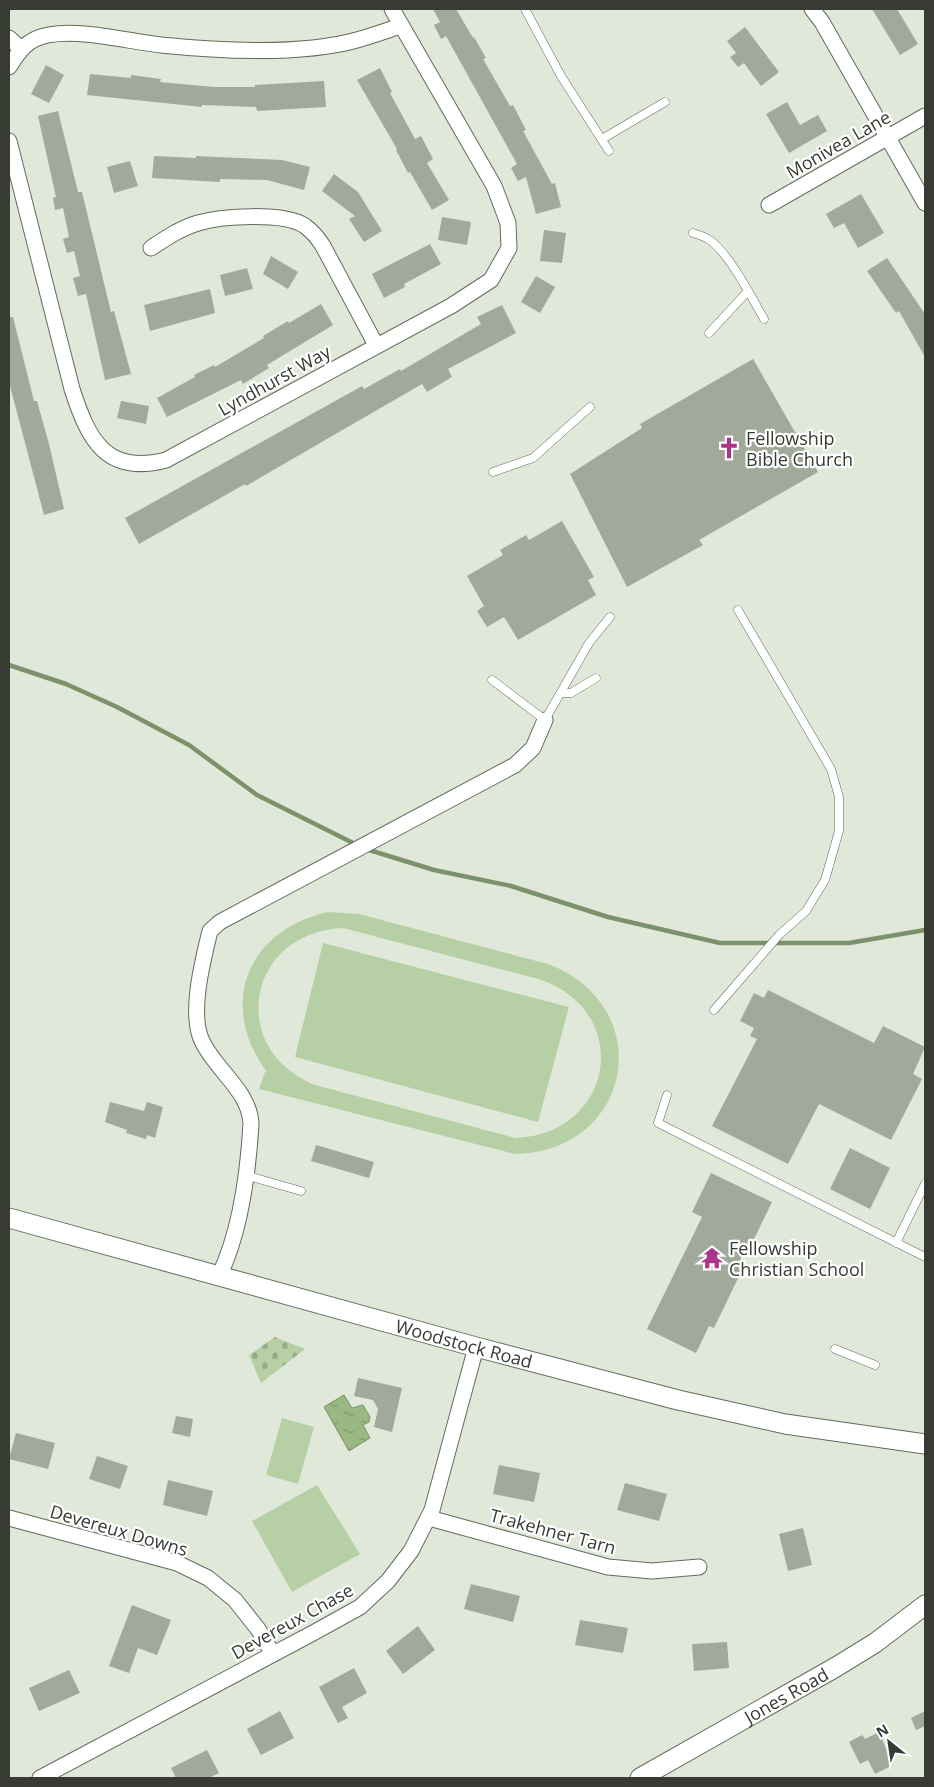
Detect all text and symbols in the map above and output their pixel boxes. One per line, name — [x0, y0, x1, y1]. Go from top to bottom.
street label: Monivea Lane — [781, 104, 895, 184]
street label: Lyndhurst Way — [213, 339, 335, 421]
place label: Fellowship Bible Church — [746, 426, 853, 471]
church icon: Fellowship Bible Church — [716, 435, 742, 461]
place label: Fellowship Christian School — [729, 1236, 864, 1281]
temple icon: Fellowship Christian School — [699, 1245, 725, 1271]
street label: Woodstock Road — [393, 1313, 535, 1373]
street label: Devereux Downs — [47, 1499, 191, 1561]
street label: Trakehner Tarn — [487, 1503, 619, 1559]
street label: Devereux Chase — [227, 1578, 357, 1664]
street label: Jones Road — [738, 1662, 833, 1730]
north arrow — [864, 1717, 914, 1767]
text: N — [873, 1719, 892, 1741]

